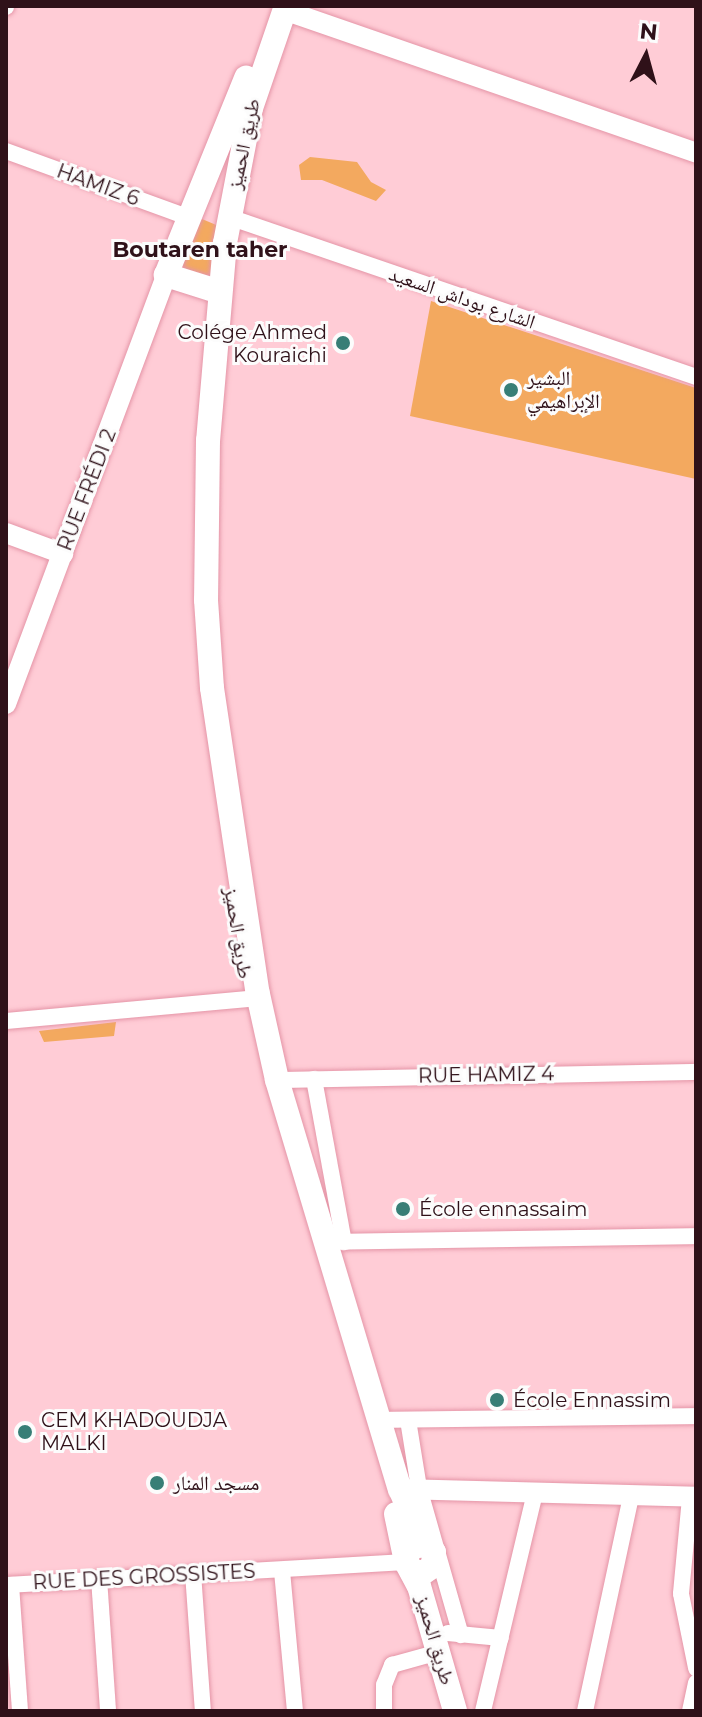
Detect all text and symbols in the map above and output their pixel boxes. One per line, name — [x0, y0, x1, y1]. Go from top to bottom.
north arrow — [606, 16, 686, 96]
text: N — [638, 17, 659, 46]
street label: طريق الحميز — [223, 96, 265, 192]
street label: HAMIZ 6 — [53, 159, 143, 211]
district label: Boutaren taher — [112, 237, 288, 263]
street label: الشارع بوداش السعيد — [386, 262, 538, 334]
place label: Colége Ahmed Kouraichi — [178, 320, 327, 367]
marker: Colége Ahmed Kouraichi — [334, 334, 352, 352]
place label: البشير الإبراهيمي — [527, 366, 600, 413]
marker: البشير الإبراهيمي — [502, 381, 520, 399]
street label: RUE FRÉDI 2 — [53, 426, 121, 554]
street label: طريق الحميز — [219, 886, 257, 980]
street label: RUE HAMIZ 4 — [418, 1062, 554, 1088]
place label: École ennassaim — [419, 1197, 587, 1221]
marker: École ennassaim — [394, 1200, 412, 1218]
place label: École Ennassim — [513, 1388, 671, 1412]
marker: École Ennassim — [488, 1391, 506, 1409]
place label: CEM KHADOUDJA MALKI — [41, 1408, 227, 1455]
marker: CEM KHADOUDJA MALKI — [16, 1423, 34, 1441]
place label: مسجد المنار — [173, 1471, 259, 1495]
marker: مسجد المنار — [148, 1474, 166, 1492]
street label: RUE DES GROSSISTES — [32, 1559, 256, 1595]
street label: طريق الحميز — [411, 1592, 459, 1688]

